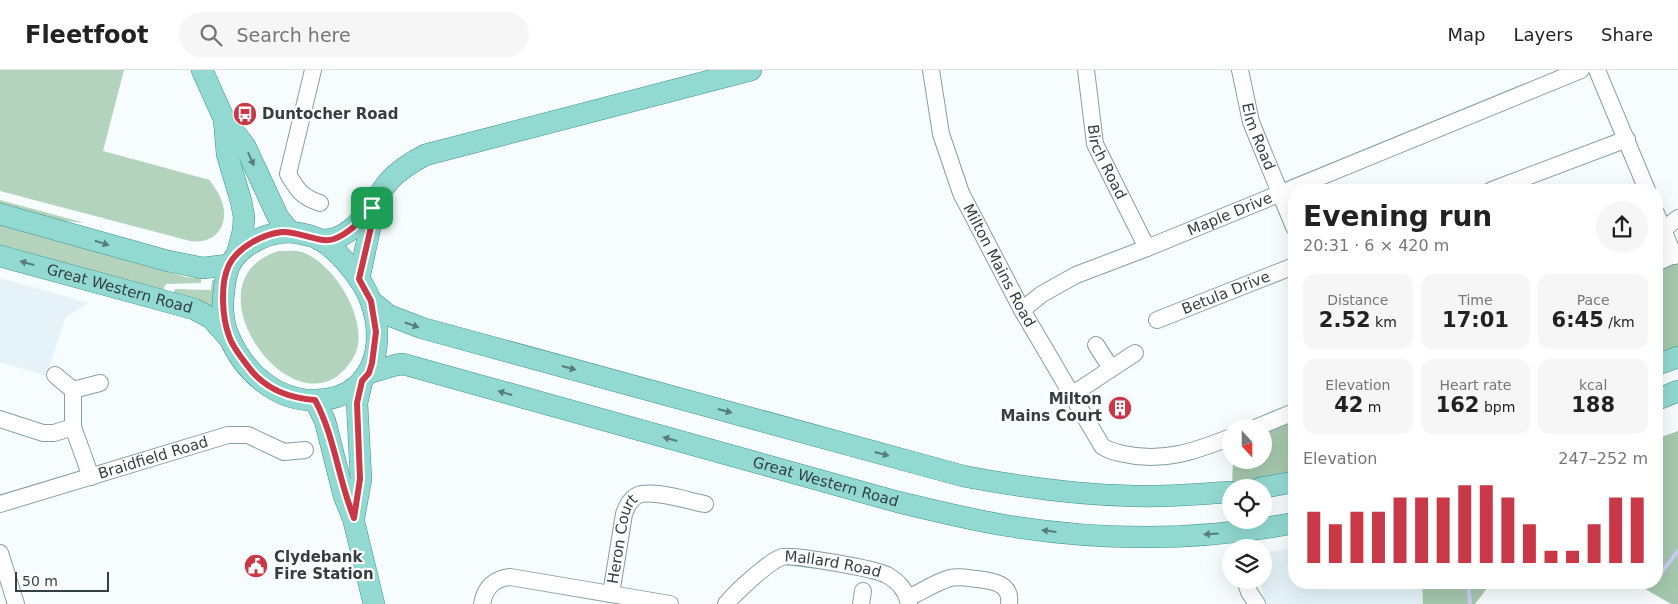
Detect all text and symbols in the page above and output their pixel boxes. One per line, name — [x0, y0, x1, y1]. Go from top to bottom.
search box — [179, 12, 529, 57]
text: Fleetfoot — [25, 21, 149, 49]
icon: search — [197, 21, 225, 49]
text: Search here — [237, 24, 351, 46]
text: Map — [1447, 24, 1485, 45]
text: Layers — [1513, 24, 1573, 45]
text: Share — [1601, 24, 1653, 45]
bus stop icon: Duntocher Road — [232, 101, 258, 127]
street label: Elm Road — [1238, 101, 1279, 173]
place label: Duntocher Road — [262, 105, 398, 123]
street label: Birch Road — [1084, 123, 1130, 202]
one-way arrow — [247, 152, 255, 166]
pin — [351, 187, 393, 229]
street label: Maple Drive — [1185, 189, 1275, 239]
icon: arrive — [358, 194, 386, 222]
text: Evening run — [1303, 200, 1492, 233]
street label: Milton Mains Road — [959, 201, 1039, 330]
button: share — [1596, 201, 1648, 253]
text: 20:31 · 6 × 420 m — [1303, 236, 1449, 255]
one-way arrow — [95, 239, 110, 247]
one-way arrow — [20, 259, 35, 267]
street label: Great Western Road — [45, 260, 195, 317]
street label: Betula Drive — [1179, 267, 1272, 318]
text: Distance — [1327, 292, 1388, 308]
text: Time — [1458, 292, 1493, 308]
text: Pace — [1577, 292, 1610, 308]
text: 2.52 — [1319, 308, 1371, 332]
text: 17:01 — [1442, 308, 1509, 332]
text: 6:45 — [1552, 308, 1604, 332]
text: km — [1371, 314, 1397, 330]
text: /km — [1604, 314, 1635, 330]
one-way arrow — [405, 321, 420, 329]
one-way arrow — [561, 365, 576, 373]
text: Elevation — [1325, 377, 1390, 393]
text: Heart rate — [1440, 377, 1511, 393]
text: kcal — [1579, 377, 1607, 393]
one-way arrow — [497, 388, 512, 396]
place label: Milton Mains Court — [1000, 390, 1102, 425]
text: 42 — [1334, 393, 1363, 417]
text: 162 — [1436, 393, 1479, 417]
text: 188 — [1571, 393, 1615, 417]
building icon: Milton Mains Court — [1107, 395, 1133, 421]
text: m — [1363, 399, 1381, 415]
text: bpm — [1479, 399, 1515, 415]
one-way arrow — [718, 407, 733, 415]
north arrow — [1222, 419, 1272, 469]
map controls — [1222, 419, 1272, 589]
street label: Braidfield Road — [96, 432, 210, 483]
one-way arrow — [662, 435, 678, 443]
text: Elevation — [1303, 449, 1377, 468]
text: 247–252 m — [1558, 449, 1648, 468]
one-way arrow — [875, 450, 890, 458]
street label: Great Western Road — [751, 453, 901, 511]
button: locate — [1222, 479, 1272, 529]
street label: Heron Court — [604, 490, 641, 585]
one-way arrow — [1040, 527, 1056, 535]
one-way arrow — [1202, 530, 1218, 538]
button: layers — [1222, 539, 1272, 589]
street label: Mallard Road — [784, 547, 883, 581]
place label: Clydebank Fire Station — [274, 548, 374, 583]
public building icon: Clydebank Fire Station — [243, 553, 269, 579]
scale bar — [15, 569, 109, 592]
text: 50 m — [22, 573, 58, 589]

